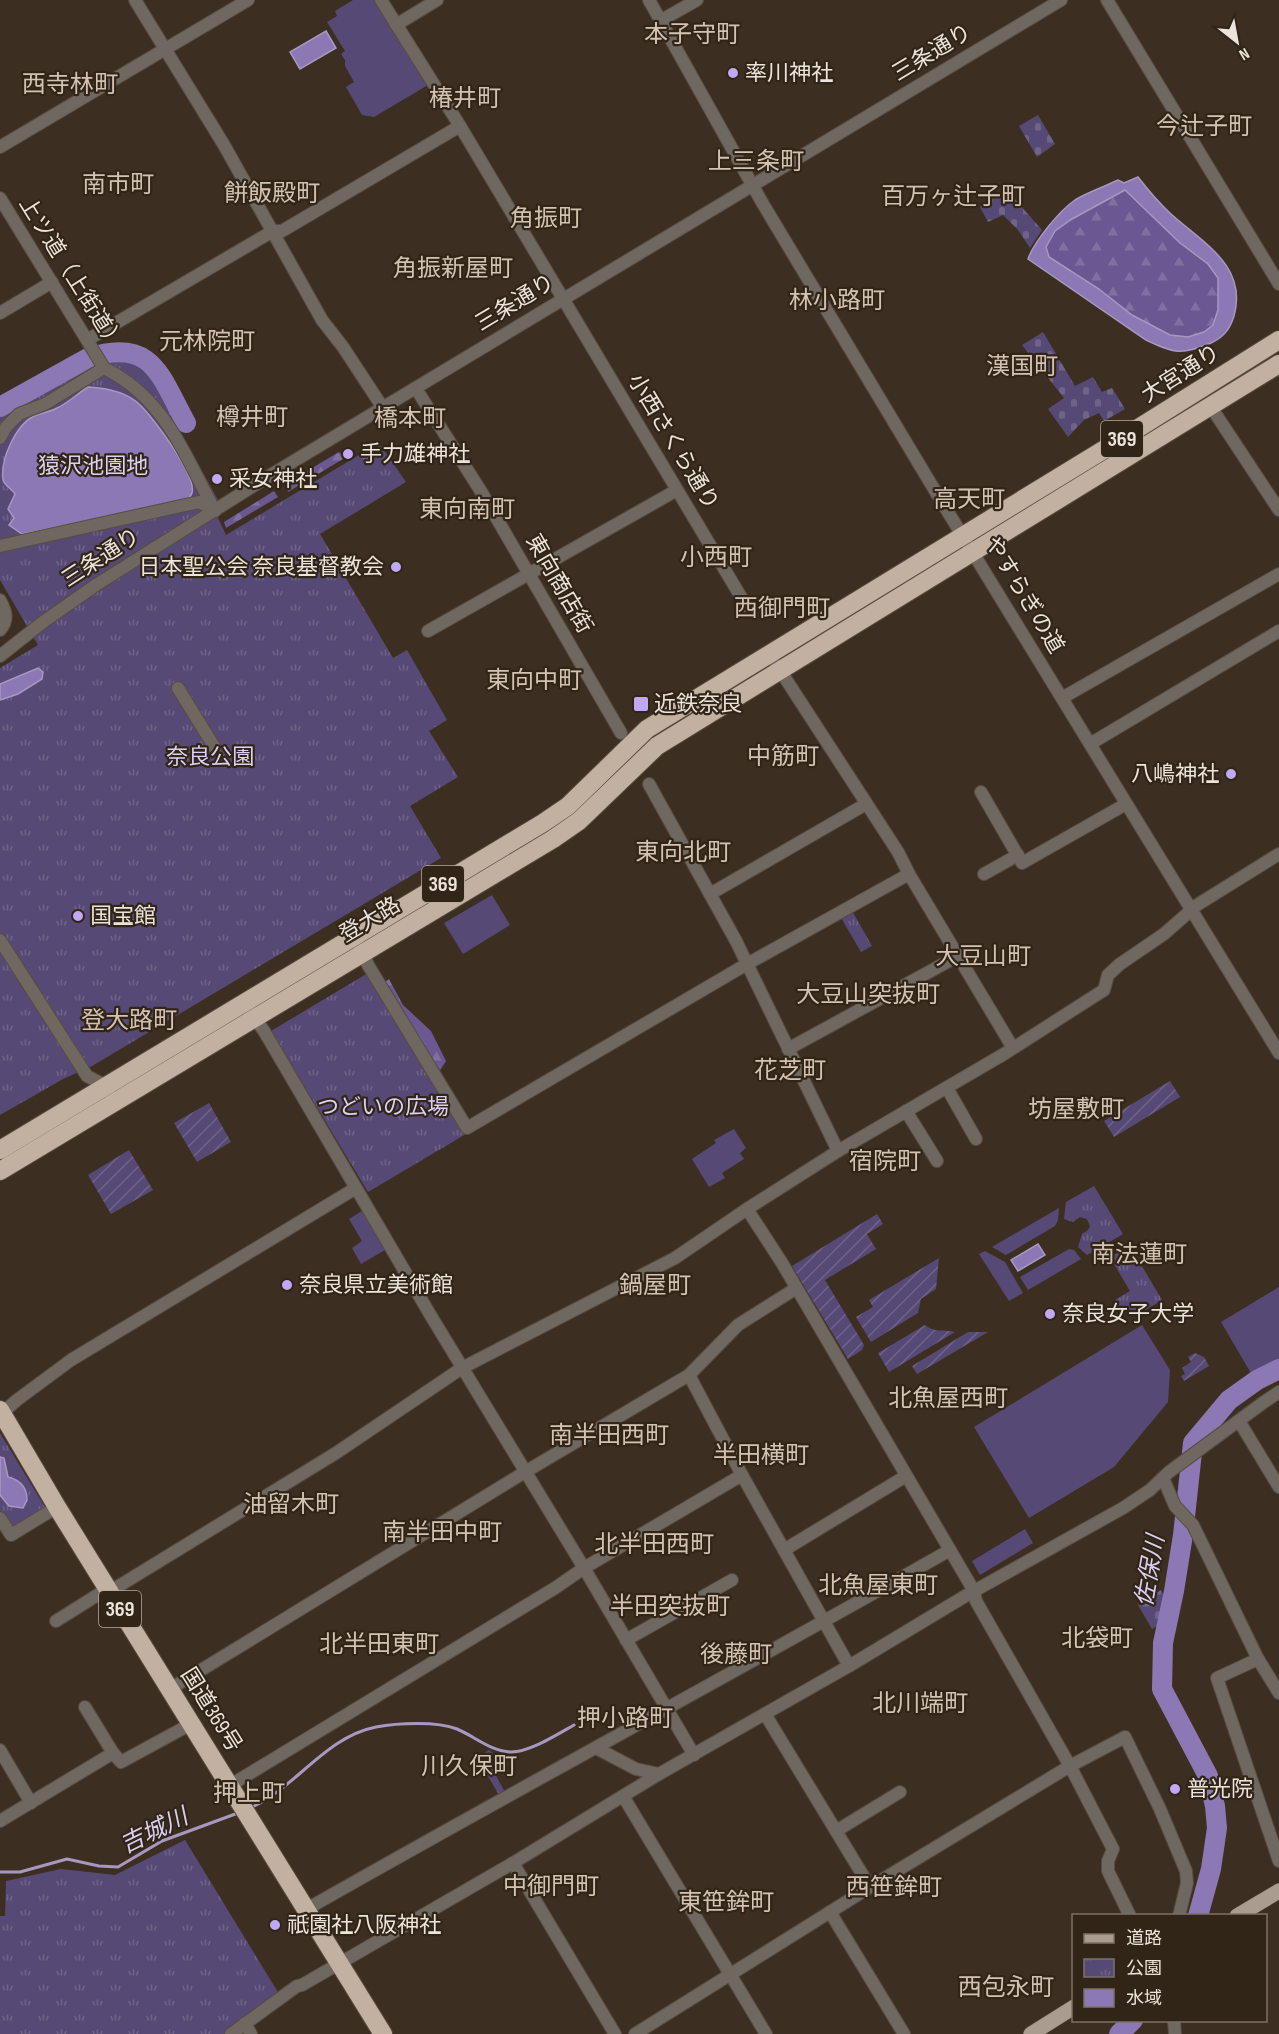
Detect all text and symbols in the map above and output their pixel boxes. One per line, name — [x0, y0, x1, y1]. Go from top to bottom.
north arrow — [1207, 12, 1267, 72]
street label: 三条通り — [887, 19, 977, 87]
district label: 本子守町 — [644, 20, 740, 49]
text: N — [1235, 43, 1253, 64]
place label: 率川神社 — [745, 60, 833, 87]
marker: 率川神社 — [726, 66, 740, 80]
district label: 西寺林町 — [22, 70, 118, 99]
district label: 椿井町 — [429, 84, 501, 113]
district label: 今辻子町 — [1156, 112, 1252, 141]
district label: 上三条町 — [708, 147, 804, 176]
district label: 南市町 — [82, 170, 154, 199]
district label: 餅飯殿町 — [224, 179, 320, 208]
district label: 百万ヶ辻子町 — [881, 182, 1025, 211]
street label: 上ツ道（上街道） — [13, 192, 129, 356]
district label: 角振町 — [510, 204, 582, 233]
district label: 角振新屋町 — [393, 254, 513, 283]
street label: 三条通り — [470, 269, 560, 337]
district label: 林小路町 — [789, 286, 885, 315]
district label: 元林院町 — [159, 327, 255, 356]
street label: 大宮通り — [1137, 339, 1225, 409]
district label: 漢国町 — [986, 352, 1058, 381]
street label: 小西さくら通り — [622, 369, 724, 515]
district label: 樽井町 — [216, 403, 288, 432]
district label: 橋本町 — [374, 404, 446, 433]
road number: 369 — [1101, 421, 1143, 457]
place label: 手力雄神社 — [360, 441, 470, 468]
marker: 手力雄神社 — [341, 447, 355, 461]
park label: 猿沢池園地 — [38, 453, 148, 480]
place label: 采女神社 — [229, 466, 317, 493]
marker: 采女神社 — [210, 472, 224, 486]
district label: 高天町 — [933, 485, 1005, 514]
district label: 東向南町 — [419, 495, 515, 524]
street label: 三条通り — [57, 523, 145, 593]
street label: 東向商店街 — [520, 530, 598, 638]
street label: やすらぎの道 — [978, 531, 1070, 659]
district label: 小西町 — [680, 543, 752, 572]
place label: 日本聖公会 奈良基督教会 — [139, 554, 384, 581]
marker: 日本聖公会 奈良基督教会 — [389, 560, 403, 574]
district label: 西御門町 — [734, 594, 830, 623]
district label: 東向中町 — [486, 666, 582, 695]
place label: 近鉄奈良 — [654, 691, 742, 718]
marker: 近鉄奈良 — [632, 695, 650, 713]
district label: 中筋町 — [747, 742, 819, 771]
park label: 奈良公園 — [166, 744, 254, 771]
place label: 八嶋神社 — [1131, 761, 1219, 788]
marker: 八嶋神社 — [1224, 767, 1238, 781]
district label: 東向北町 — [635, 838, 731, 867]
road number: 369 — [422, 866, 464, 902]
street label: 登大路 — [335, 891, 405, 949]
place label: 国宝館 — [90, 903, 156, 930]
marker: 国宝館 — [71, 909, 85, 923]
district label: 大豆山町 — [935, 942, 1031, 971]
district label: 大豆山突抜町 — [796, 980, 940, 1009]
district label: 登大路町 — [81, 1006, 177, 1035]
district label: 花芝町 — [754, 1056, 826, 1085]
park label: つどいの広場 — [317, 1094, 449, 1121]
district label: 坊屋敷町 — [1028, 1095, 1124, 1124]
district label: 宿院町 — [849, 1147, 921, 1176]
district label: 南法蓮町 — [1091, 1240, 1187, 1269]
district label: 鍋屋町 — [619, 1271, 691, 1300]
place label: 奈良県立美術館 — [299, 1272, 453, 1299]
marker: 奈良県立美術館 — [280, 1278, 294, 1292]
place label: 奈良女子大学 — [1062, 1301, 1194, 1328]
marker: 奈良女子大学 — [1043, 1307, 1057, 1321]
district label: 北魚屋西町 — [888, 1384, 1008, 1413]
district label: 南半田西町 — [549, 1421, 669, 1450]
district label: 半田横町 — [713, 1441, 809, 1470]
district label: 油留木町 — [243, 1490, 339, 1519]
district label: 南半田中町 — [382, 1518, 502, 1547]
district label: 北半田西町 — [594, 1530, 714, 1559]
water label: 佐保川 — [1129, 1530, 1171, 1609]
district label: 北魚屋東町 — [818, 1571, 938, 1600]
road number: 369 — [99, 1591, 141, 1627]
district label: 半田突抜町 — [610, 1592, 730, 1621]
district label: 北袋町 — [1061, 1624, 1133, 1653]
district label: 北半田東町 — [319, 1630, 439, 1659]
district label: 後藤町 — [700, 1640, 772, 1669]
street label: 国道369号 — [175, 1663, 247, 1757]
district label: 北川端町 — [872, 1689, 968, 1718]
district label: 押小路町 — [577, 1704, 673, 1733]
district label: 川久保町 — [421, 1752, 517, 1781]
place label: 普光院 — [1187, 1776, 1253, 1803]
district label: 押上町 — [213, 1779, 285, 1808]
marker: 普光院 — [1168, 1782, 1182, 1796]
water label: 吉城川 — [115, 1801, 195, 1860]
district label: 中御門町 — [503, 1872, 599, 1901]
district label: 西笹鉾町 — [846, 1873, 942, 1902]
district label: 東笹鉾町 — [678, 1888, 774, 1917]
place label: 祇園社八阪神社 — [287, 1912, 441, 1939]
legend — [1072, 1914, 1267, 2022]
marker: 祇園社八阪神社 — [268, 1918, 282, 1932]
text: 道路 — [1126, 1928, 1162, 1949]
text: 公園 — [1126, 1958, 1162, 1979]
district label: 西包永町 — [958, 1973, 1054, 2002]
text: 水域 — [1126, 1988, 1162, 2009]

